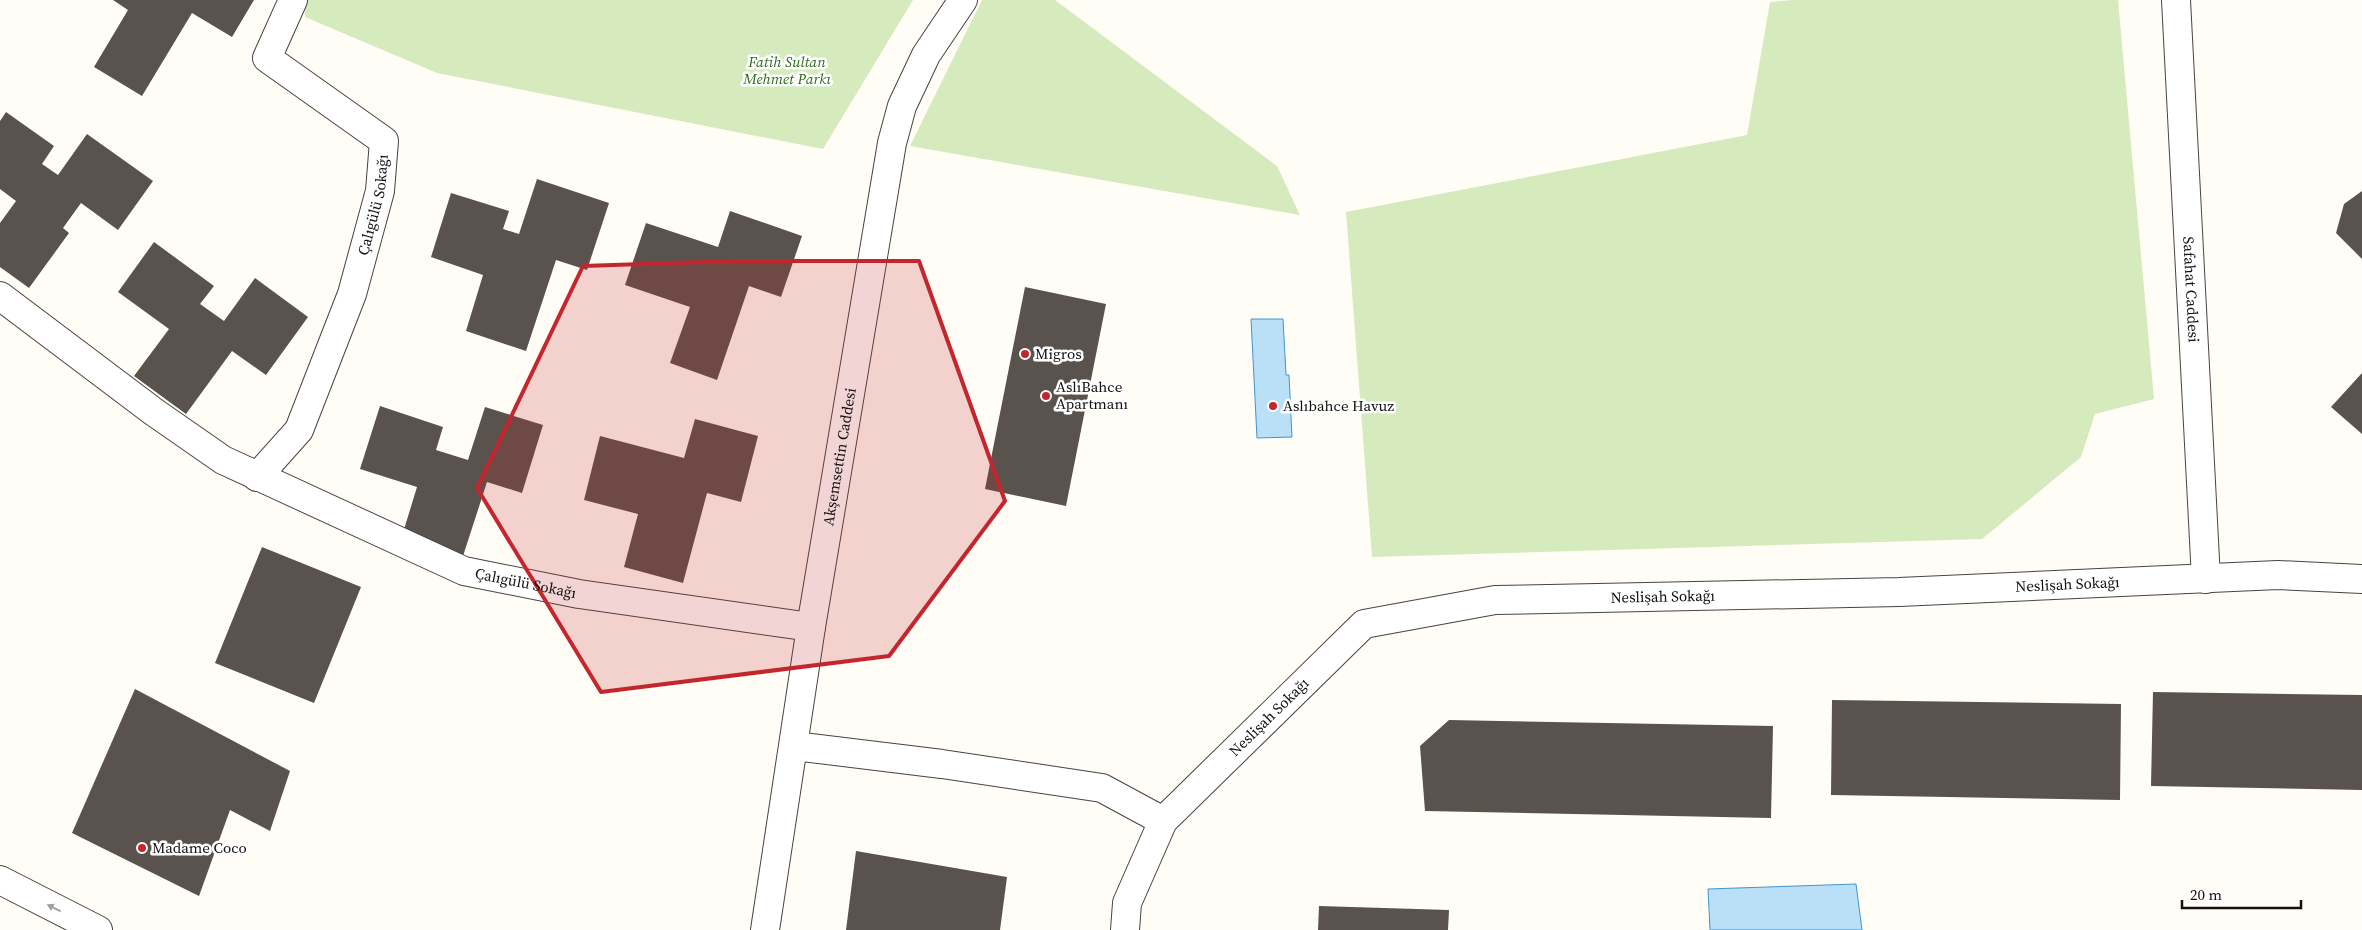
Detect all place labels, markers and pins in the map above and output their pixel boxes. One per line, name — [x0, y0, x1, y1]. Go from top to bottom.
place label: Migros — [1035, 343, 1082, 364]
marker: Migros — [1019, 348, 1031, 360]
place label: AslıBahce Apartmanı — [1056, 376, 1128, 414]
marker: AslıBahce Apartmanı — [1040, 390, 1052, 402]
place label: Aslıbahce Havuz — [1283, 395, 1394, 416]
marker: Aslıbahce Havuz — [1267, 400, 1279, 412]
place label: Madame Coco — [152, 837, 247, 858]
marker: Madame Coco — [136, 842, 148, 854]

